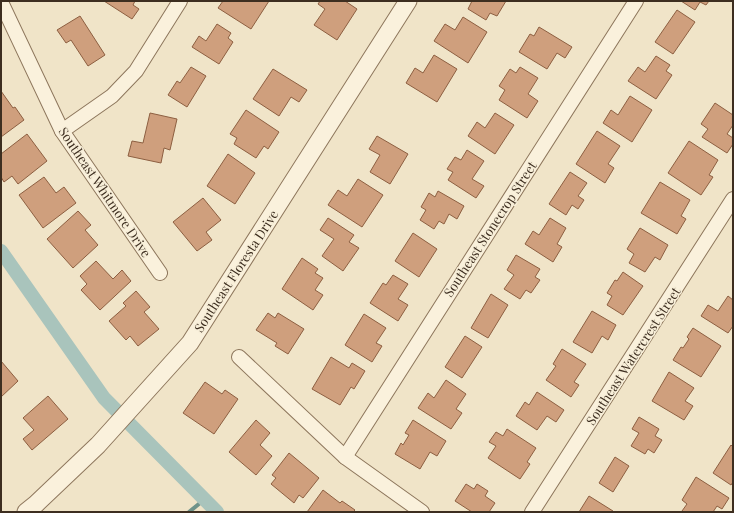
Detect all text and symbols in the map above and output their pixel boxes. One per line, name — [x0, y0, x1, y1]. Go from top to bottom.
street label: Southeast Whitmore Drive — [55, 123, 156, 260]
street label: Southeast Stonecrop Street — [439, 157, 540, 300]
street label: Southeast Floresta Drive — [190, 206, 282, 335]
street label: Southeast Watercrest Street — [582, 283, 684, 428]

